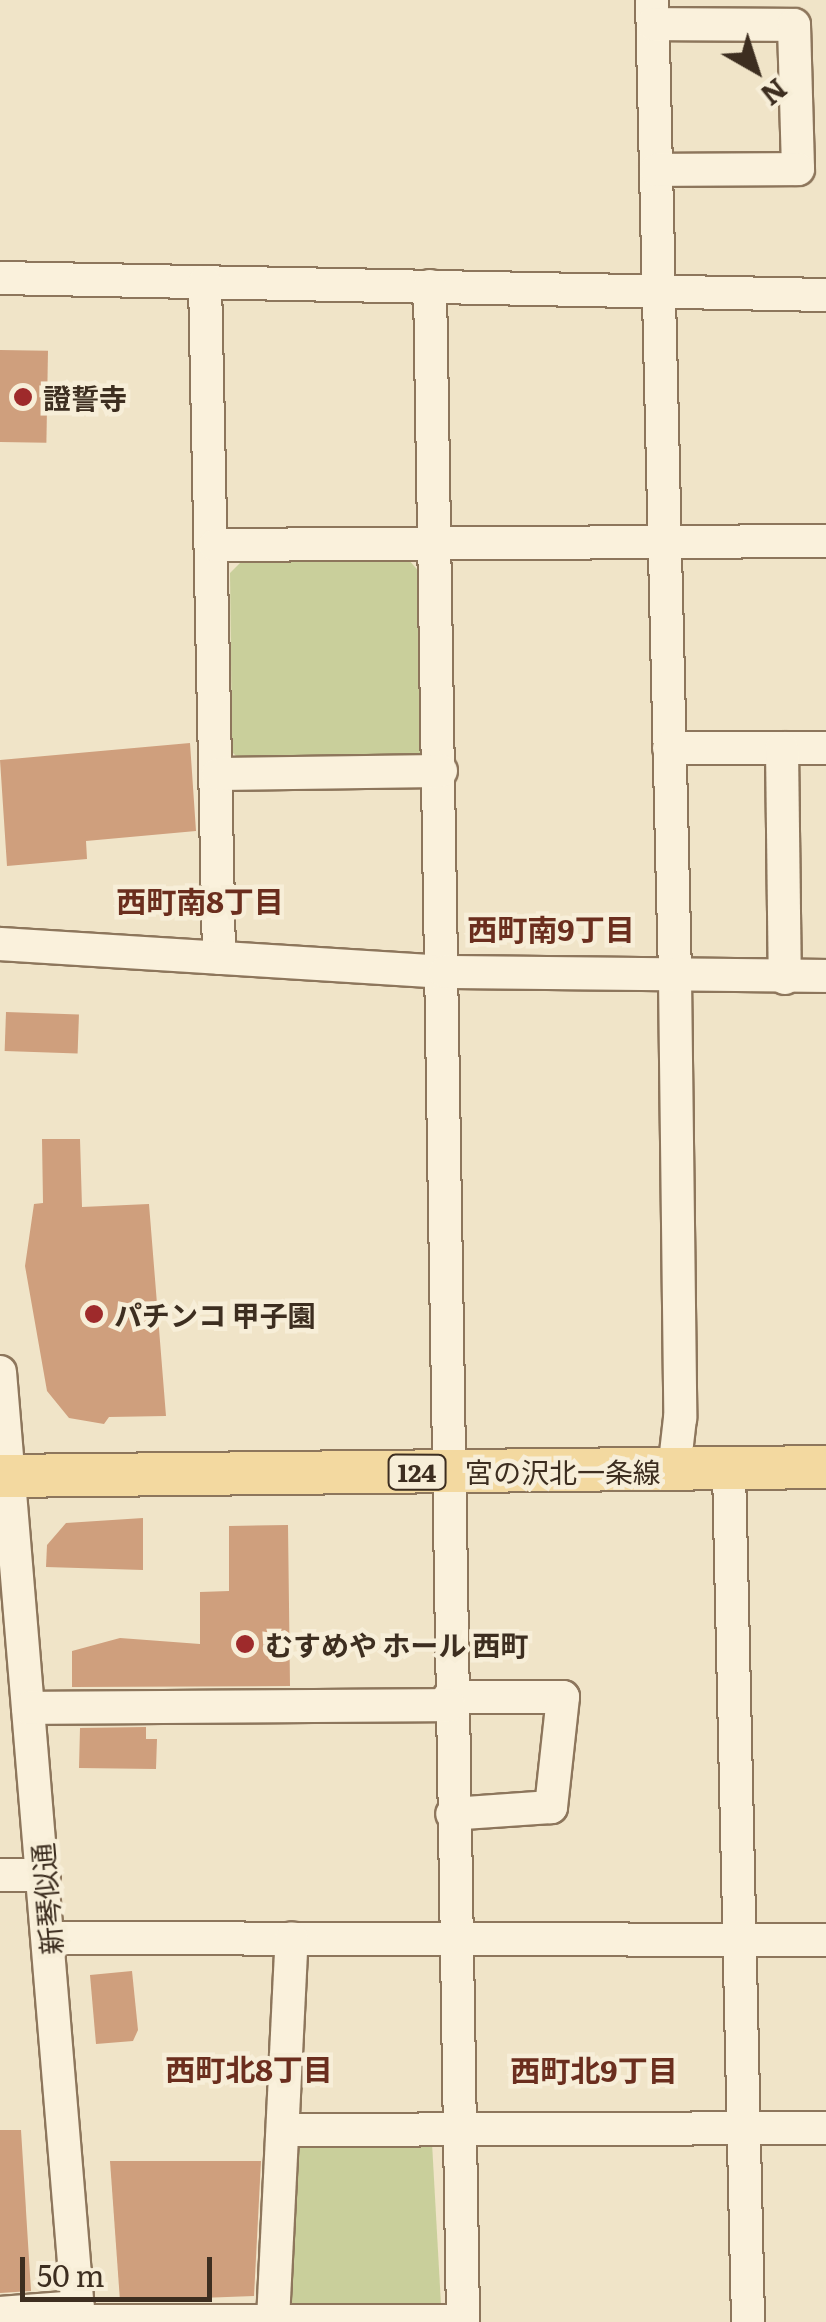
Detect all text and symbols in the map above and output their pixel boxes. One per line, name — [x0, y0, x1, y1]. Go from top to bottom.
north arrow — [706, 20, 806, 120]
text: N — [753, 70, 797, 117]
place label: 證誓寺 — [43, 380, 127, 414]
marker: 證誓寺 — [12, 386, 34, 408]
district label: 西町南8丁目 — [116, 882, 284, 918]
district label: 西町南9丁目 — [467, 910, 635, 946]
place label: パチンコ 甲子園 — [114, 1297, 316, 1331]
marker: パチンコ 甲子園 — [83, 1303, 105, 1325]
road number: 124 — [387, 1452, 447, 1492]
street label: 宮の沢北一条線 — [465, 1454, 661, 1488]
place label: むすめや ホール 西町 — [265, 1627, 528, 1661]
marker: むすめや ホール 西町 — [234, 1633, 256, 1655]
street label: 新琴似通 — [24, 1842, 68, 1956]
district label: 西町北8丁目 — [165, 2050, 333, 2086]
district label: 西町北9丁目 — [510, 2051, 678, 2087]
scale bar — [25, 2237, 218, 2299]
text: 50 m — [37, 2252, 105, 2296]

